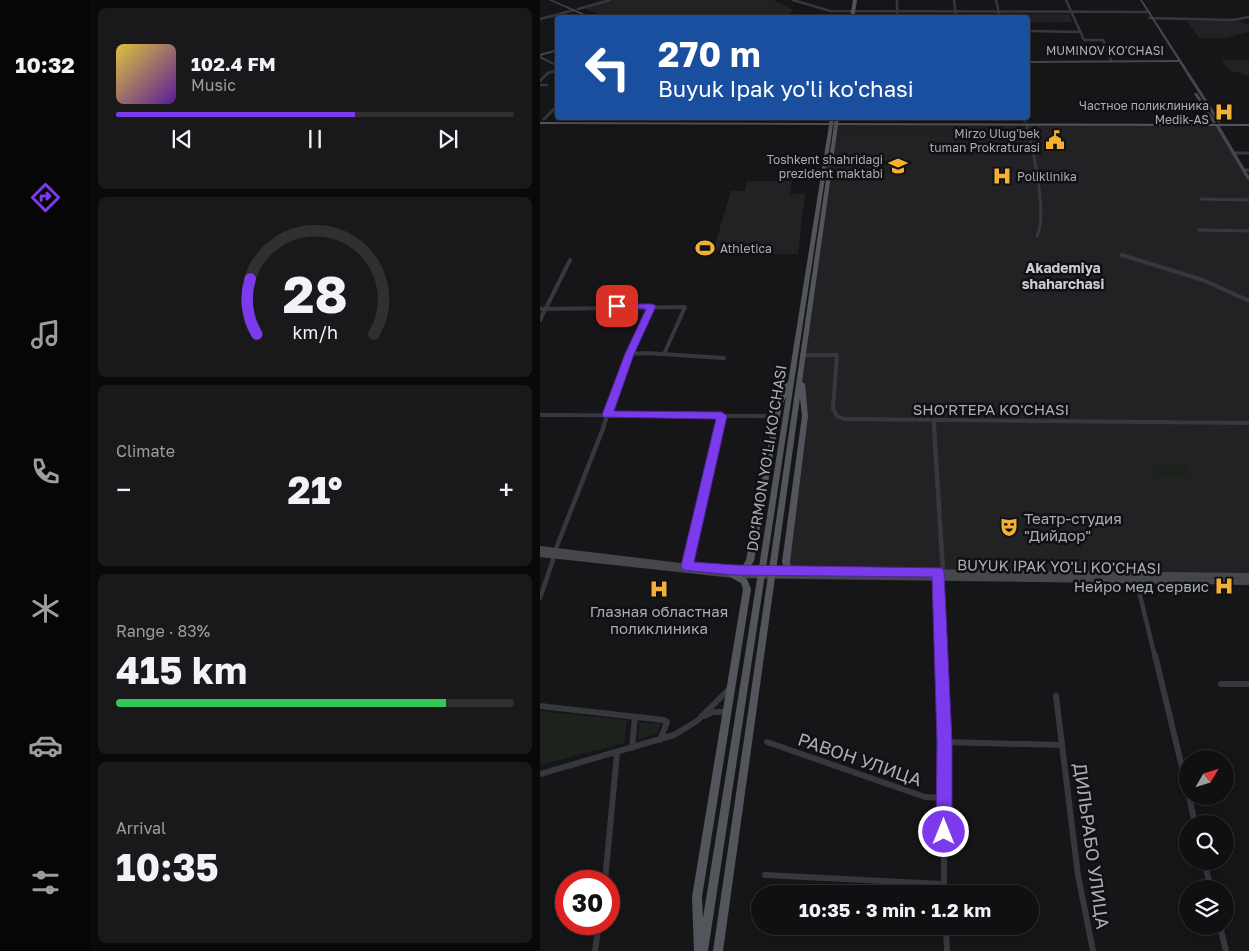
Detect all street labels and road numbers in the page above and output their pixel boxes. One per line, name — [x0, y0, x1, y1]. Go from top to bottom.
street label: MUMINOV KO'CHASI — [1046, 43, 1164, 58]
street label: DO‘RMON YO‘LI KO‘CHASI — [742, 363, 790, 553]
street label: SHO'RTEPA KO'CHASI — [913, 400, 1069, 418]
street label: BUYUK IPAK YO'LI KO'CHASI — [957, 555, 1161, 577]
street label: РАВОН УЛИЦА — [795, 727, 925, 791]
street label: ДИЛЬРАБО УЛИЦА — [1069, 761, 1115, 931]

